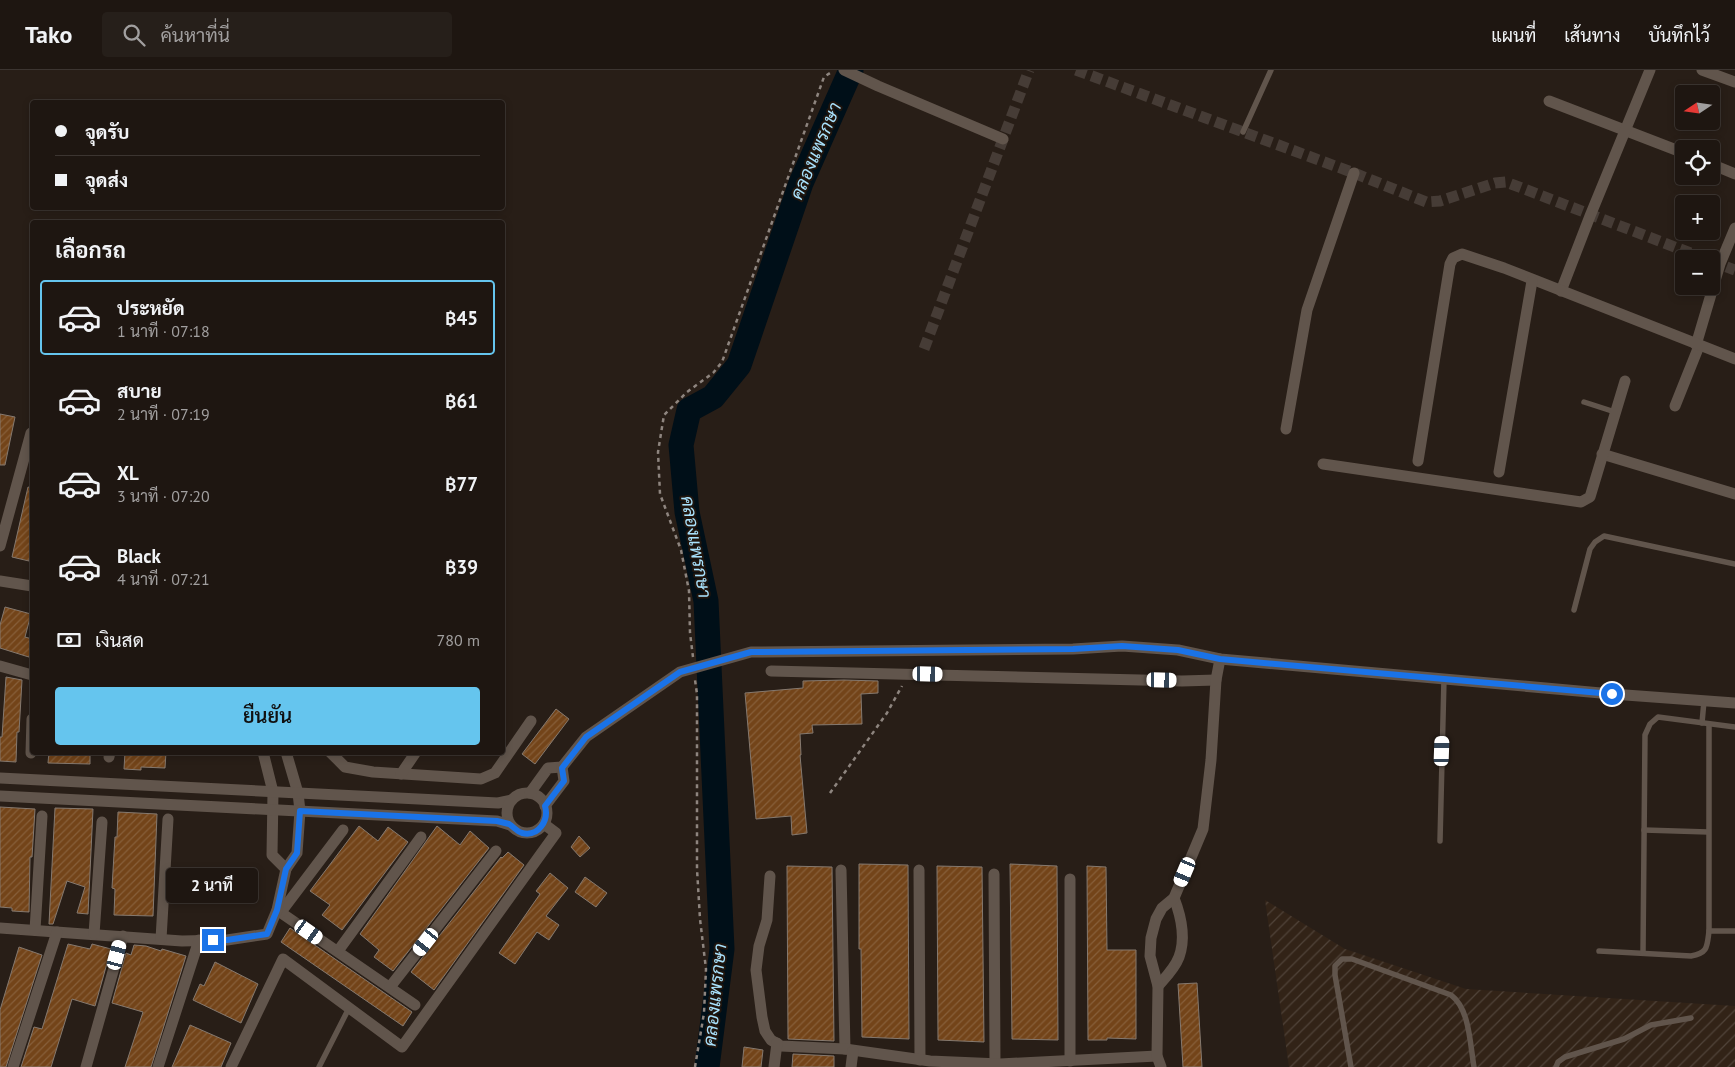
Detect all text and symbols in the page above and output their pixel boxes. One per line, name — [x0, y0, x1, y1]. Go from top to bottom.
search box — [102, 12, 452, 57]
text: Tako — [25, 19, 72, 50]
icon: search — [120, 21, 148, 49]
text: ค้นหาที่นี่ — [160, 23, 230, 47]
text: แผนที่ — [1491, 24, 1536, 47]
text: เส้นทาง — [1564, 24, 1620, 47]
text: บันทึกไว้ — [1648, 24, 1710, 47]
north arrow — [1675, 85, 1720, 130]
map controls — [1675, 85, 1720, 295]
water label: คลองแพรกษา — [785, 98, 846, 203]
text: จุดรับ — [85, 120, 129, 144]
button: locate — [1675, 140, 1720, 185]
text: จุดส่ง — [85, 168, 128, 192]
button: + — [1675, 195, 1720, 240]
text: เลือกรถ — [55, 236, 126, 264]
button: − — [1675, 250, 1720, 295]
icon: car — [57, 295, 102, 340]
text: ประหยัด — [117, 296, 185, 320]
text: ฿45 — [445, 306, 478, 330]
text: 1 นาที · 07:18 — [117, 321, 210, 341]
icon: car — [57, 378, 102, 423]
text: สบาย — [117, 379, 162, 403]
text: ฿61 — [445, 389, 478, 413]
text: 2 นาที · 07:19 — [117, 404, 210, 424]
icon: car — [57, 461, 102, 506]
text: XL — [117, 461, 139, 485]
text: ฿77 — [445, 472, 478, 496]
text: 3 นาที · 07:20 — [117, 486, 210, 506]
water label: คลองแพรกษา — [676, 494, 717, 600]
icon: car — [57, 544, 102, 589]
text: Black — [117, 544, 161, 568]
text: ฿39 — [445, 555, 478, 579]
text: 4 นาที · 07:21 — [117, 569, 210, 589]
icon: cash — [55, 626, 83, 654]
text: เงินสด — [95, 628, 144, 652]
text: 780 m — [437, 630, 480, 650]
car — [912, 666, 943, 682]
car — [1146, 672, 1177, 688]
route start — [1601, 683, 1623, 705]
button: ยืนยัน — [55, 687, 480, 745]
car — [1433, 736, 1450, 766]
car — [1172, 855, 1197, 889]
callout: 2 นาที — [167, 868, 259, 902]
text: 2 นาที — [191, 875, 233, 895]
car — [292, 917, 325, 947]
car — [410, 926, 441, 958]
route end — [202, 929, 224, 951]
car — [105, 939, 128, 971]
water label: คลองแพรกษา — [698, 942, 731, 1048]

